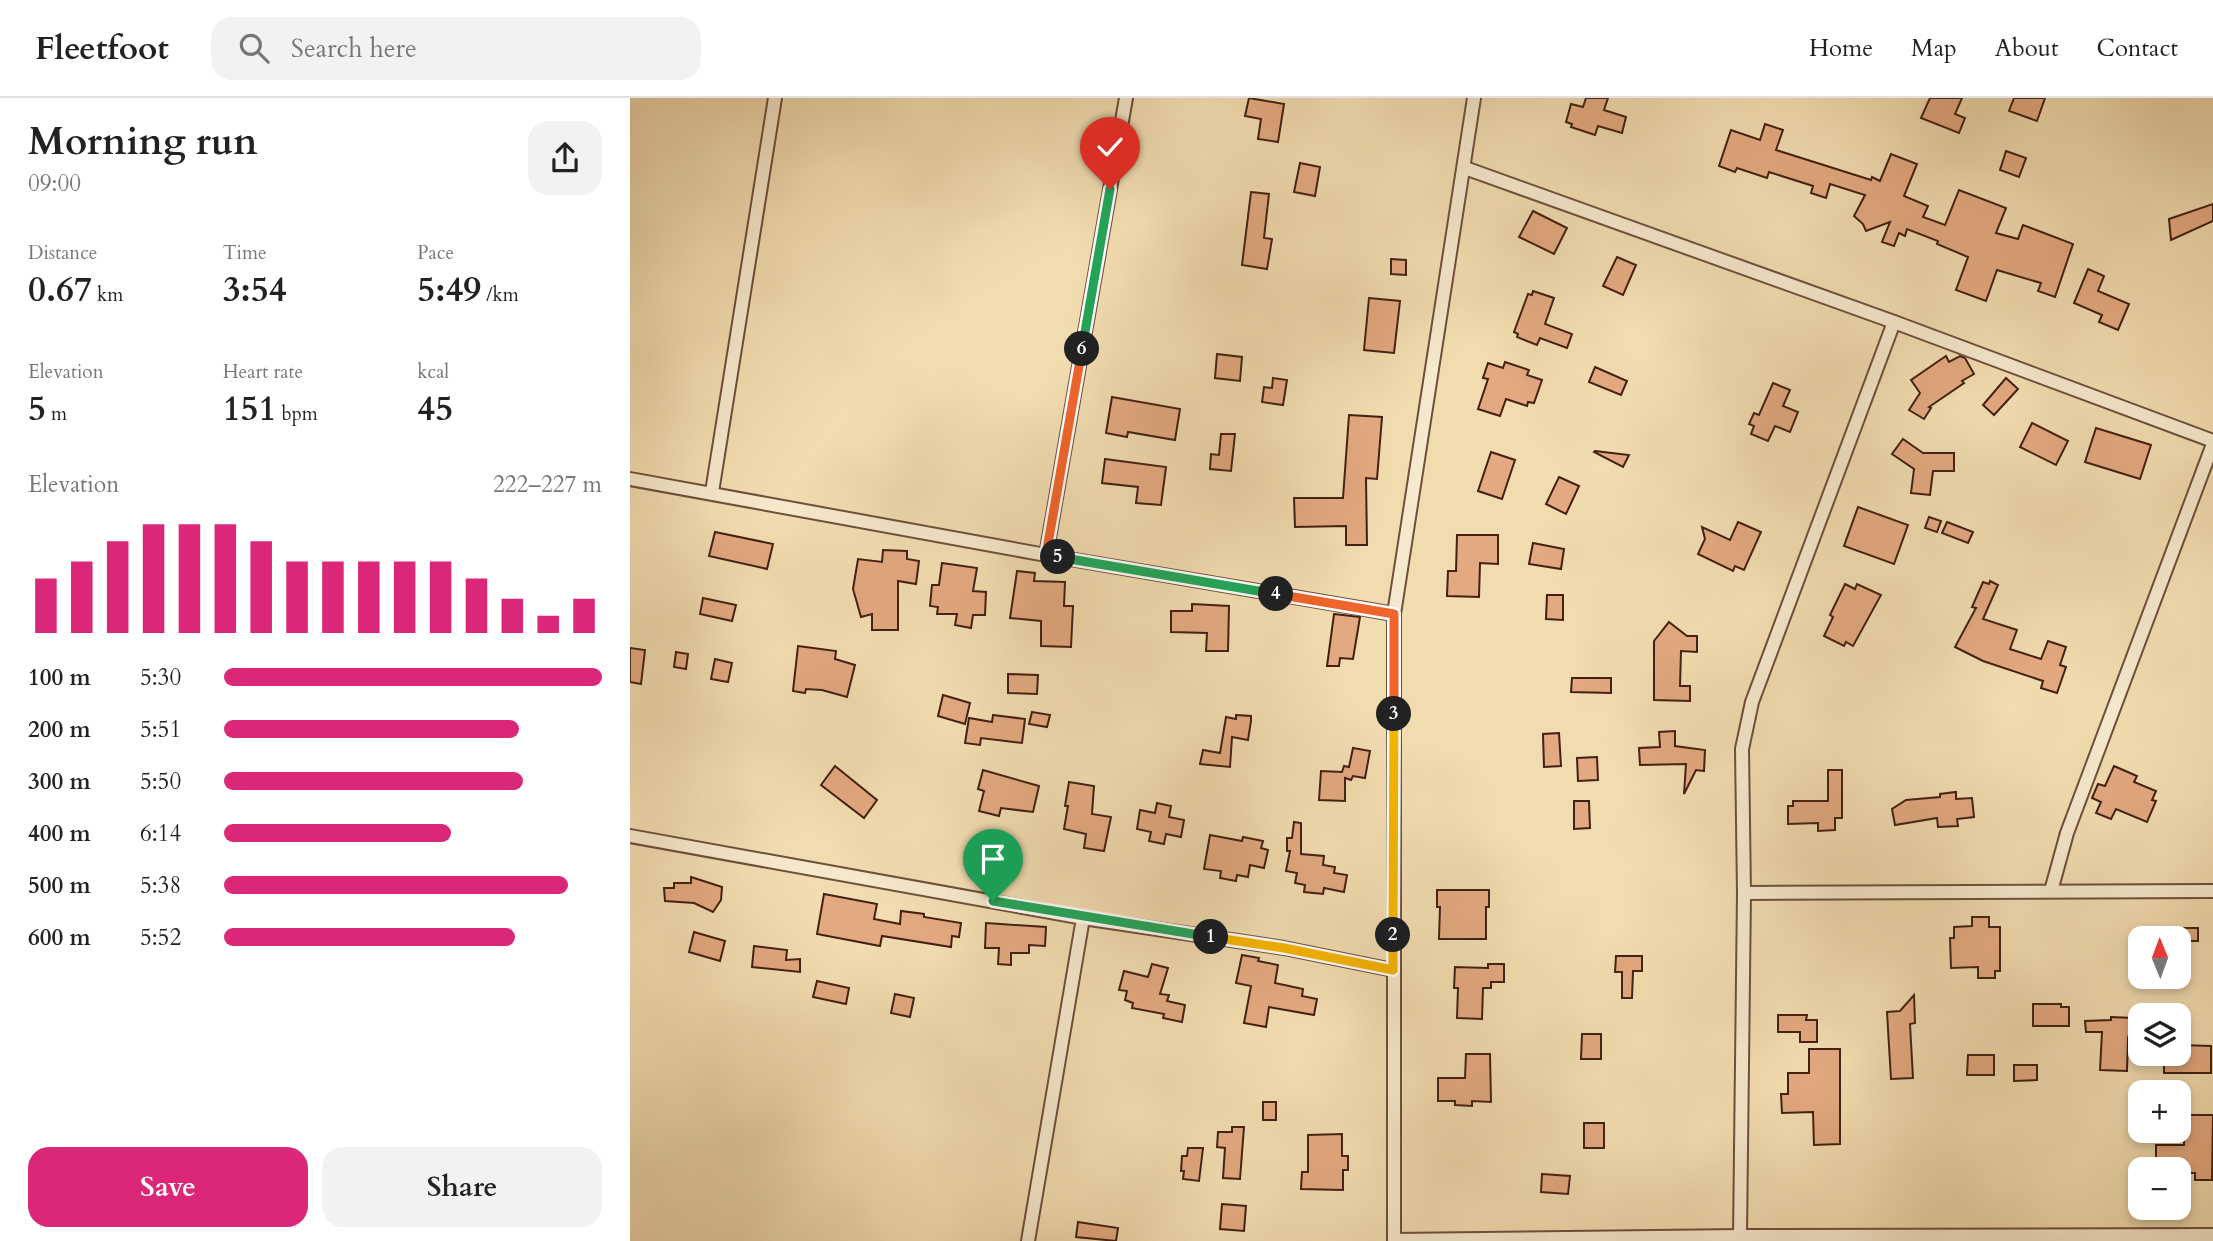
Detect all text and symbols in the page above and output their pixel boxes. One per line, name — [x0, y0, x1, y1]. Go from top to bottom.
search box — [211, 17, 701, 80]
text: Fleetfoot — [35, 26, 169, 71]
icon: search — [235, 29, 273, 67]
text: Search here — [291, 31, 417, 66]
text: Home — [1809, 32, 1873, 65]
text: Map — [1911, 32, 1957, 65]
text: About — [1995, 32, 2059, 65]
text: Contact — [2097, 32, 2178, 65]
text: Morning run — [28, 116, 258, 168]
pin — [1080, 117, 1140, 189]
button: share — [528, 121, 602, 195]
icon: check — [1091, 128, 1129, 166]
text: 09:00 — [28, 168, 81, 199]
text: Distance — [28, 240, 97, 266]
text: Time — [223, 240, 267, 266]
text: Pace — [417, 240, 454, 266]
text: 0.67 — [28, 266, 92, 314]
text: 3:54 — [223, 266, 287, 314]
text: 5:49 — [417, 266, 481, 314]
text: km — [92, 282, 123, 308]
text: /km — [481, 282, 519, 308]
pin: 6 — [1064, 331, 1100, 366]
text: 6 — [1077, 335, 1086, 361]
text: Elevation — [28, 359, 103, 385]
text: Heart rate — [223, 359, 303, 385]
text: kcal — [417, 359, 449, 385]
text: 5 — [28, 385, 46, 433]
text: 151 — [223, 385, 276, 433]
text: 45 — [417, 385, 453, 433]
text: m — [46, 401, 67, 427]
text: bpm — [276, 401, 318, 427]
text: Elevation — [28, 469, 119, 500]
text: 222–227 m — [493, 469, 602, 500]
pin: 5 — [1040, 540, 1076, 574]
text: 5 — [1053, 543, 1062, 569]
pin: 4 — [1258, 576, 1294, 612]
text: 4 — [1271, 580, 1280, 606]
text: 100 m — [28, 662, 91, 693]
text: 5:30 — [140, 662, 181, 693]
pin: 3 — [1376, 696, 1412, 732]
text: 3 — [1389, 700, 1398, 726]
text: 200 m — [28, 714, 91, 745]
text: 5:51 — [140, 714, 181, 745]
text: 300 m — [28, 766, 91, 797]
text: 5:50 — [140, 766, 181, 797]
text: 400 m — [28, 818, 91, 849]
text: 6:14 — [140, 818, 181, 849]
pin — [963, 829, 1023, 901]
icon: arrive — [974, 840, 1012, 878]
text: 500 m — [28, 870, 91, 901]
text: 5:38 — [140, 870, 181, 901]
pin: 2 — [1376, 918, 1410, 952]
pin: 1 — [1194, 920, 1228, 954]
text: 2 — [1388, 921, 1397, 947]
text: 600 m — [28, 922, 91, 953]
text: 5:52 — [140, 922, 181, 953]
text: 1 — [1206, 923, 1215, 949]
north arrow — [2128, 926, 2191, 989]
map controls — [2128, 926, 2191, 1220]
button: layers — [2128, 1003, 2191, 1066]
button: + — [2128, 1080, 2191, 1143]
button: Save — [28, 1147, 308, 1227]
button: Share — [322, 1147, 602, 1227]
button: − — [2128, 1157, 2191, 1220]

